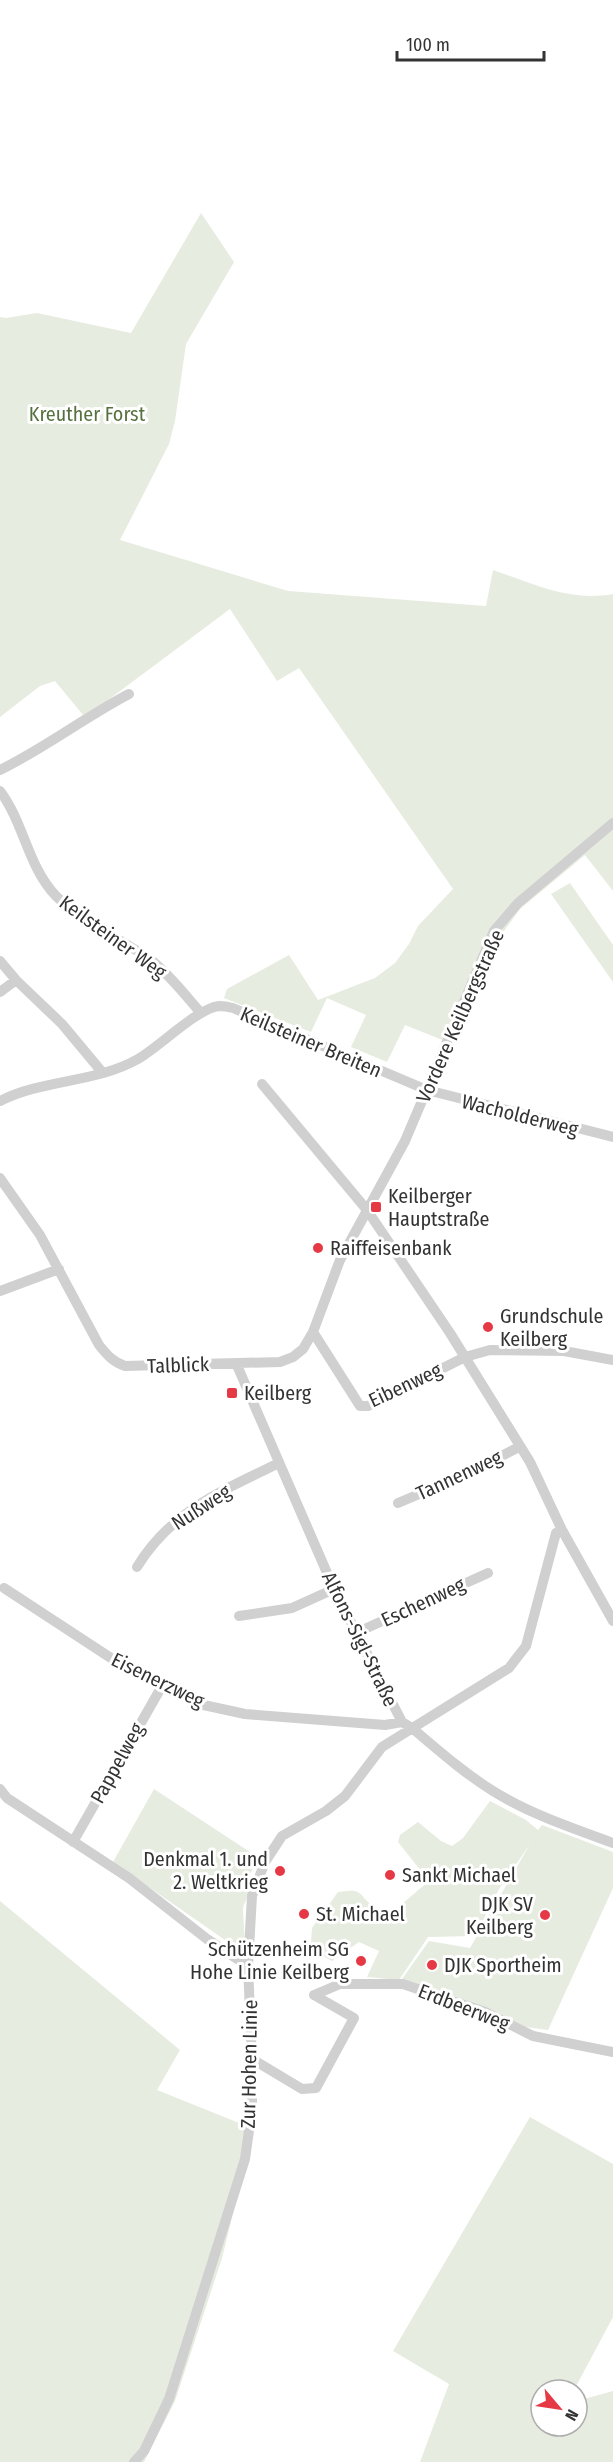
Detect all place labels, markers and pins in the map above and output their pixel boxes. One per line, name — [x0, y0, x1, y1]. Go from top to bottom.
place label: Keilberger Hauptstraße — [388, 1184, 489, 1231]
marker: Keilberger Hauptstraße — [369, 1200, 383, 1214]
place label: Raiffeisenbank — [330, 1236, 452, 1260]
marker: Raiffeisenbank — [311, 1241, 325, 1255]
place label: Grundschule Keilberg — [500, 1304, 603, 1351]
marker: Grundschule Keilberg — [481, 1320, 495, 1334]
place label: Keilberg — [244, 1381, 312, 1405]
marker: Keilberg — [225, 1386, 239, 1400]
place label: Denkmal 1. und 2. Weltkrieg — [143, 1847, 269, 1894]
place label: Sankt Michael — [402, 1863, 516, 1887]
marker: Denkmal 1. und 2. Weltkrieg — [273, 1864, 287, 1878]
marker: Sankt Michael — [383, 1868, 397, 1882]
place label: DJK SV Keilberg — [466, 1892, 534, 1939]
place label: St. Michael — [316, 1902, 405, 1926]
marker: St. Michael — [297, 1907, 311, 1921]
marker: DJK SV Keilberg — [538, 1908, 552, 1922]
place label: Schützenheim SG Hohe Linie Keilberg — [190, 1937, 350, 1984]
place label: DJK Sportheim — [444, 1953, 562, 1977]
marker: Schützenheim SG Hohe Linie Keilberg — [354, 1954, 368, 1968]
marker: DJK Sportheim — [425, 1958, 439, 1972]

